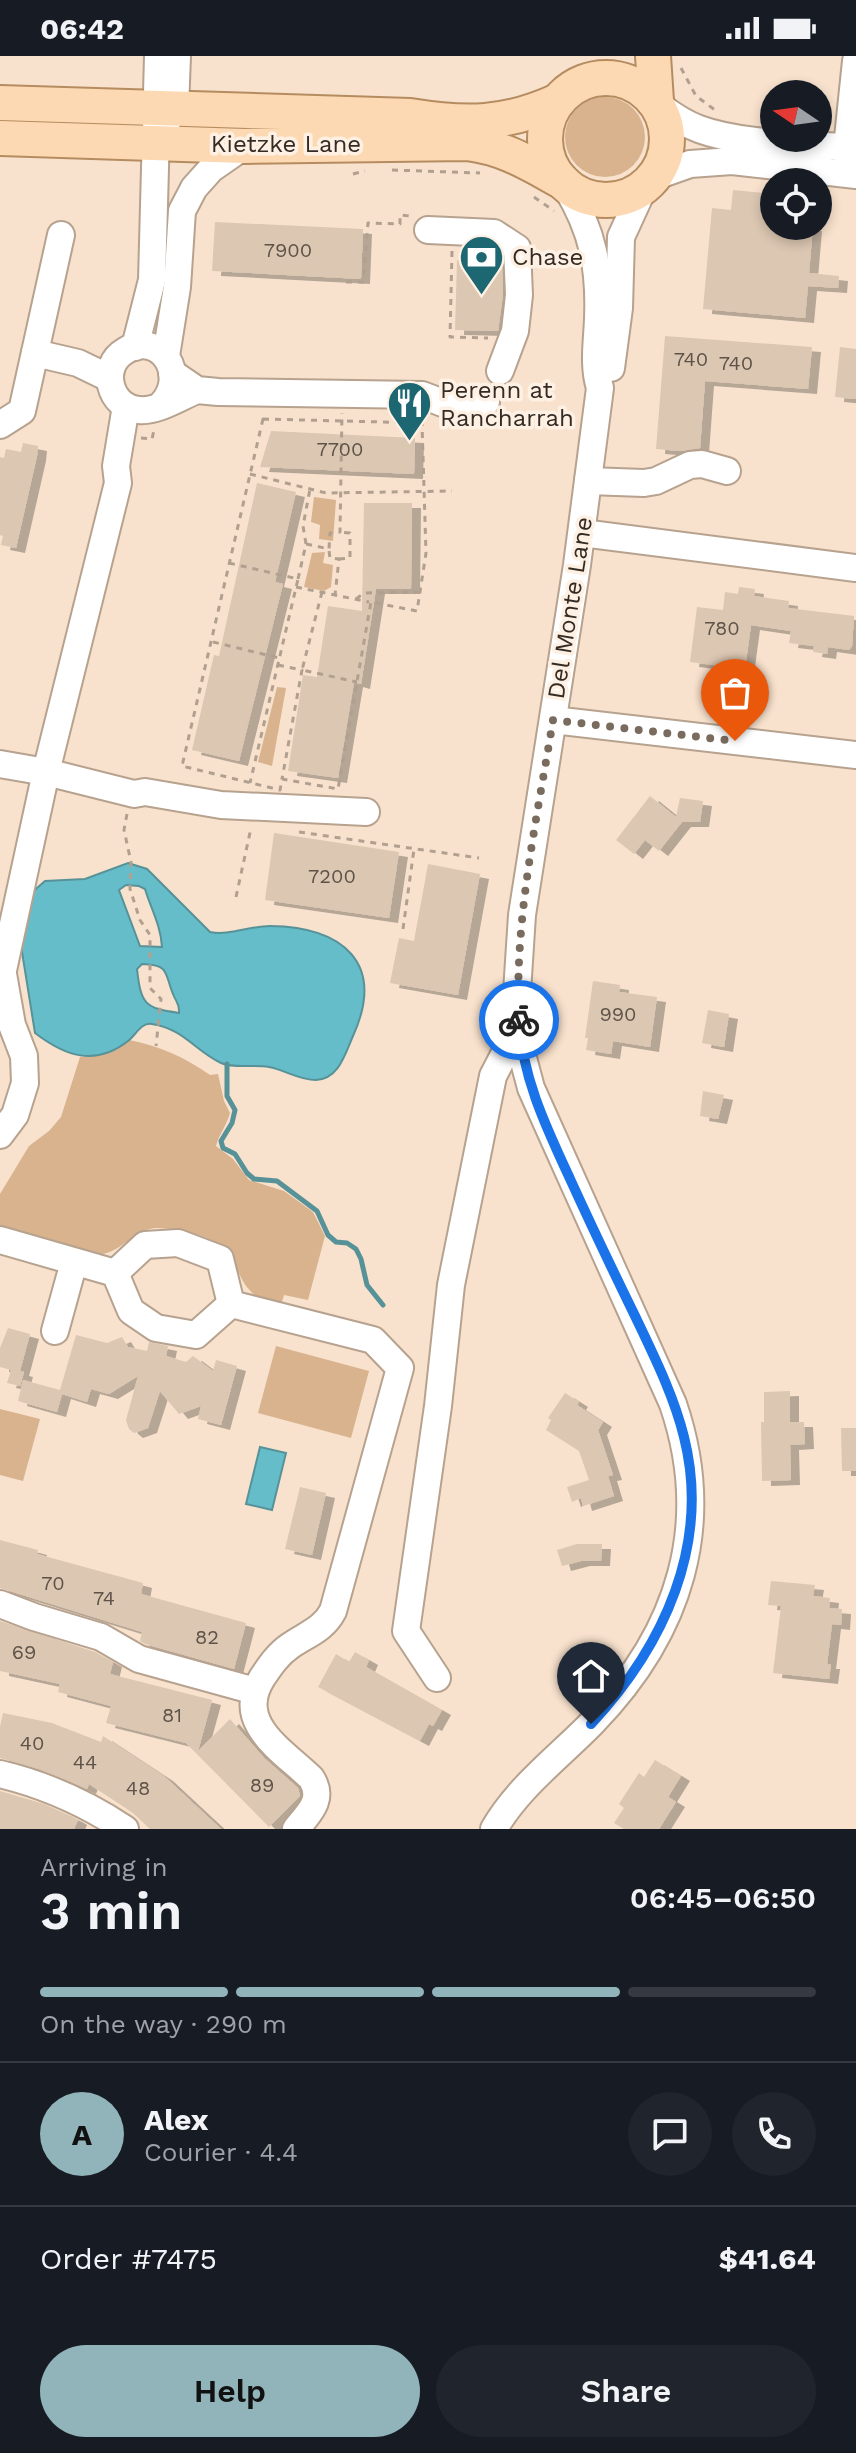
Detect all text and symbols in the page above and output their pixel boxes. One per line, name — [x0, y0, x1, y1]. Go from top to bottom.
text: 06:42 — [40, 11, 124, 46]
north arrow — [760, 80, 832, 152]
map controls — [760, 80, 832, 240]
street label: Kietzke Lane — [211, 130, 361, 158]
button: locate — [760, 168, 832, 240]
bank icon: Chase — [457, 233, 505, 296]
house number: 7900 — [264, 238, 312, 262]
place label: Chase — [512, 243, 583, 271]
house number: 740 — [674, 347, 708, 371]
house number: 740 — [719, 351, 753, 375]
place label: Perenn at Rancharrah — [440, 376, 574, 432]
restaurant icon: Perenn at Rancharrah — [385, 380, 433, 443]
house number: 7700 — [317, 437, 363, 461]
street label: Del Monte Lane — [542, 515, 598, 701]
house number: 780 — [704, 616, 740, 640]
pin — [701, 659, 769, 741]
icon: bag — [713, 671, 757, 715]
house number: 7200 — [308, 864, 356, 888]
courier — [479, 980, 559, 1060]
icon: bike — [497, 998, 541, 1042]
house number: 990 — [599, 1002, 637, 1026]
house number: 70 — [41, 1571, 65, 1595]
house number: 74 — [93, 1586, 115, 1610]
house number: 82 — [195, 1625, 219, 1649]
house number: 69 — [12, 1640, 36, 1664]
pin — [557, 1642, 625, 1724]
icon: home — [569, 1654, 613, 1698]
house number: 81 — [162, 1703, 182, 1727]
house number: 40 — [20, 1731, 44, 1755]
house number: 44 — [73, 1750, 97, 1774]
house number: 89 — [250, 1773, 274, 1797]
house number: 48 — [126, 1776, 150, 1800]
text: Arriving in — [40, 1852, 168, 1882]
text: 06:45–06:50 — [630, 1880, 816, 1915]
text: 3 min — [40, 1881, 183, 1942]
text: On the way · 290 m — [40, 2009, 287, 2039]
button: chat — [628, 2092, 712, 2176]
button: phone — [732, 2092, 816, 2176]
text: Alex — [144, 2102, 208, 2137]
text: A — [72, 2117, 92, 2152]
text: Courier · 4.4 — [144, 2137, 298, 2167]
text: Order #7475 — [40, 2241, 217, 2276]
text: $41.64 — [719, 2241, 816, 2276]
button: Help — [40, 2345, 420, 2437]
button: Share — [436, 2345, 816, 2437]

